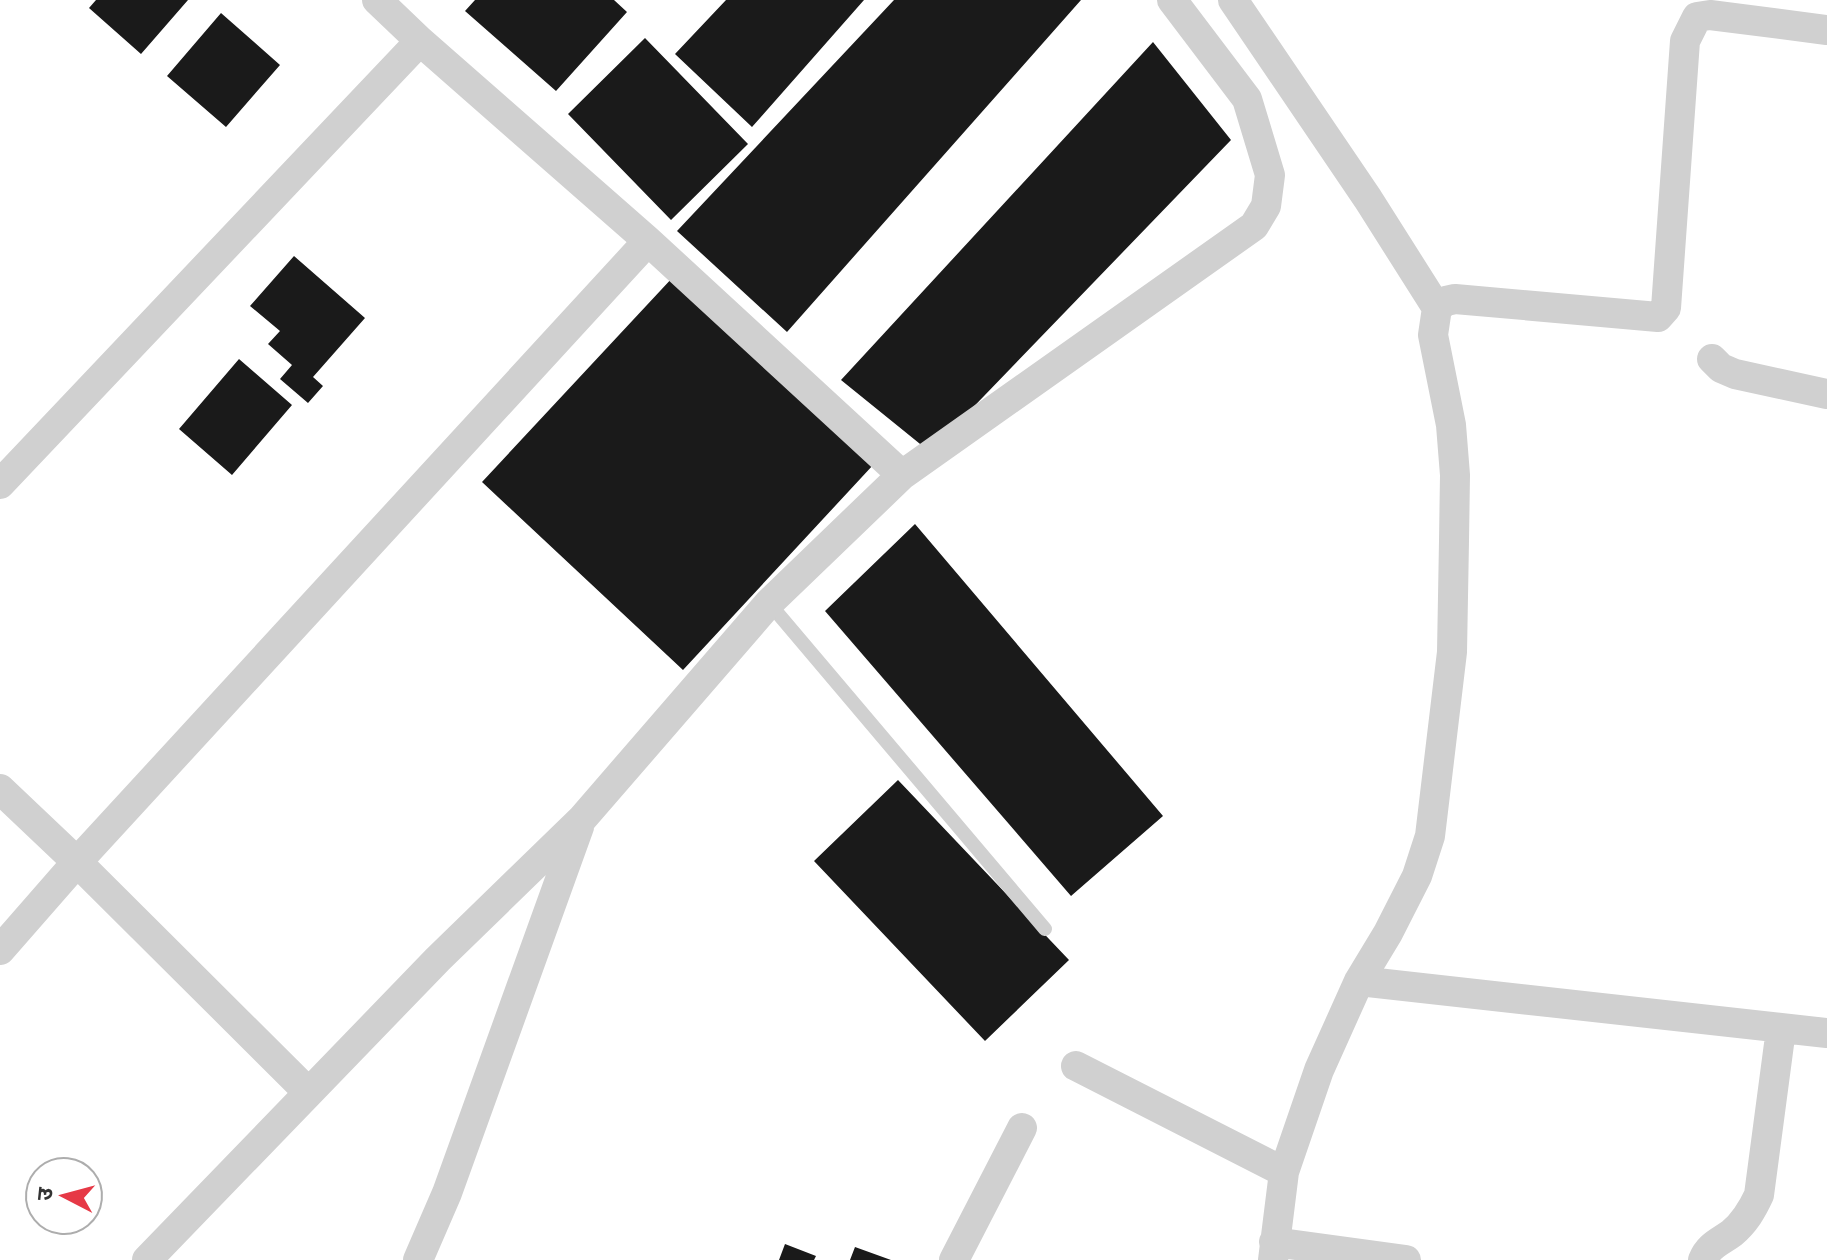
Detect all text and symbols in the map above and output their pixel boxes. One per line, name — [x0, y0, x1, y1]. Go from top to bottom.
north arrow — [24, 1156, 104, 1236]
text: उ — [33, 1185, 57, 1202]

